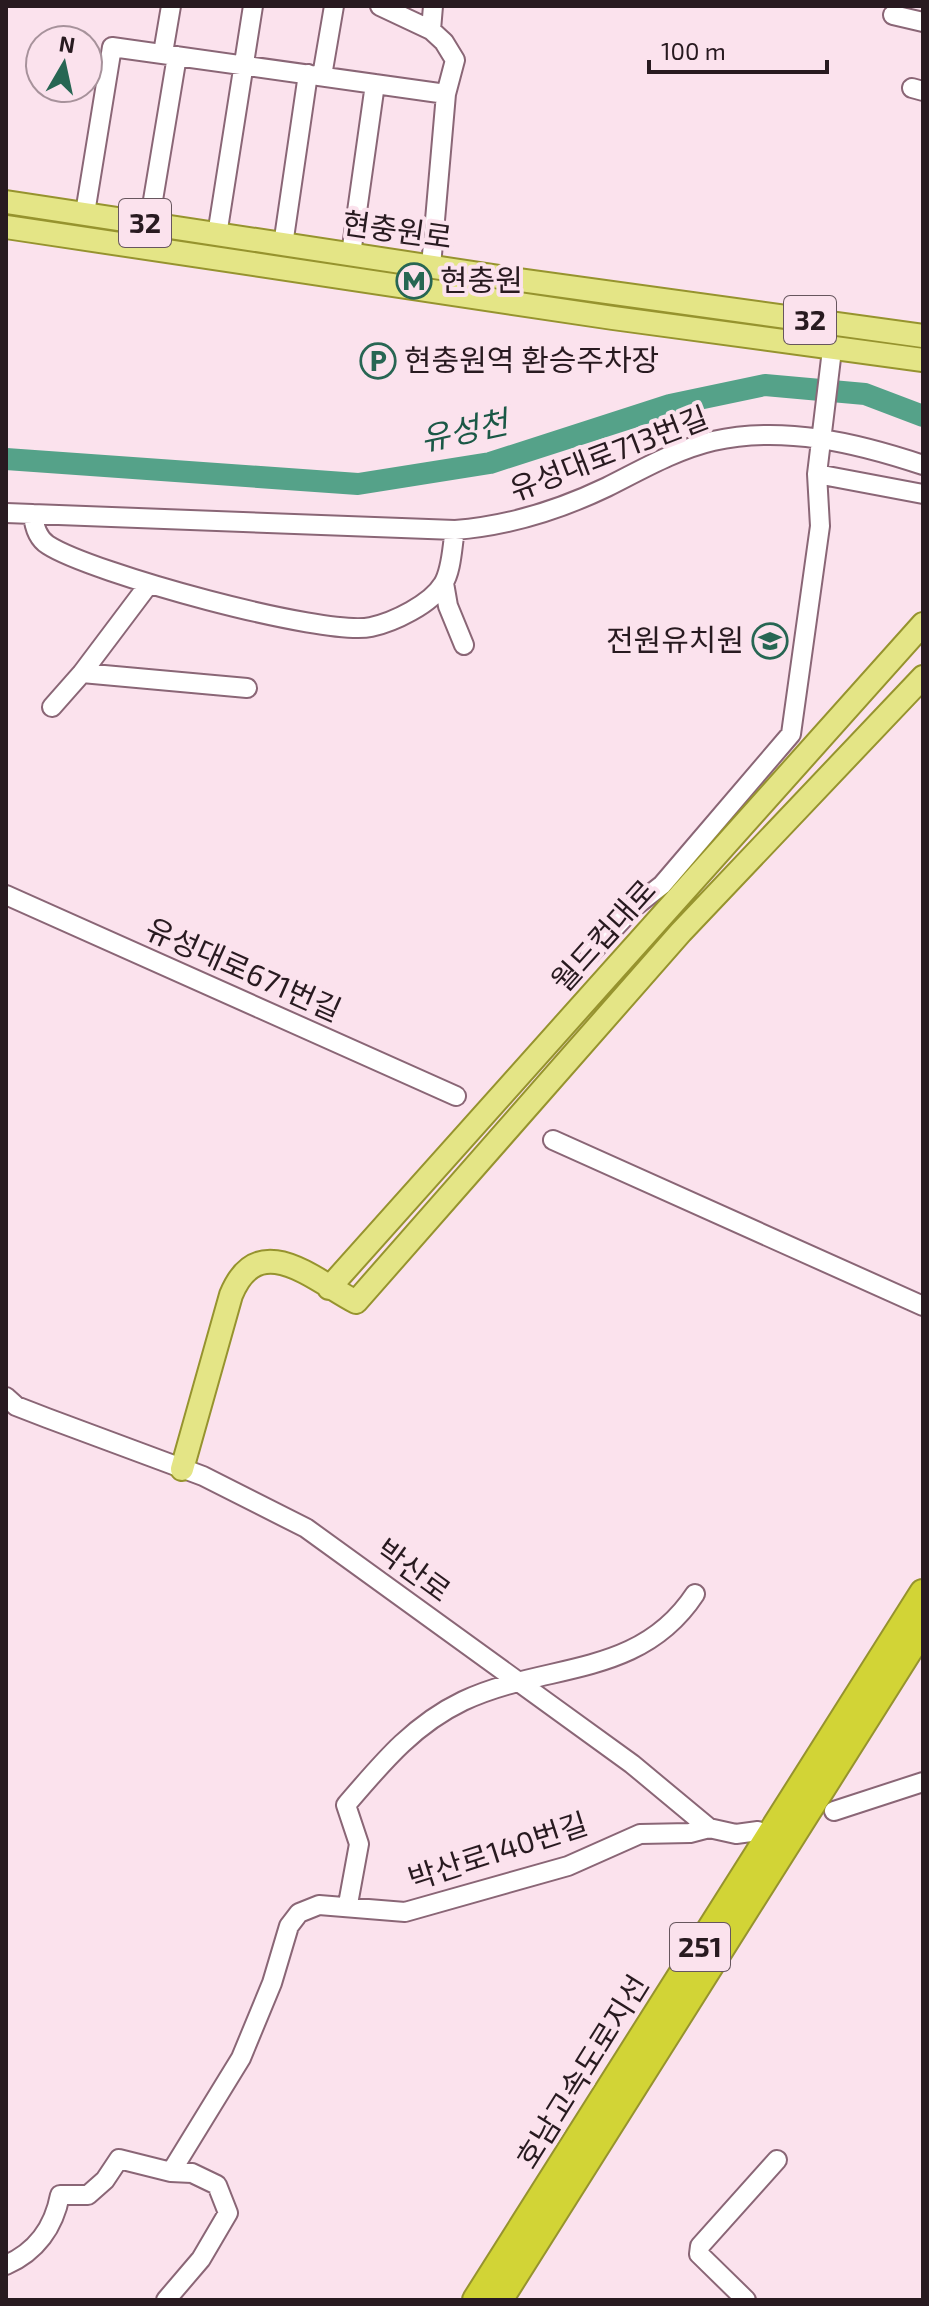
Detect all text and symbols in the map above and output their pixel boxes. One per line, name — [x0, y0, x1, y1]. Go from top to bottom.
north arrow — [24, 24, 104, 104]
scale bar — [649, 24, 827, 74]
text: N — [57, 29, 77, 57]
text: 100 m — [661, 36, 726, 65]
road number: 32 — [119, 199, 171, 247]
street label: 현충원로 — [340, 204, 454, 255]
place label: 현충원 — [440, 261, 523, 297]
metro station icon: 현충원 — [395, 262, 433, 300]
road number: 32 — [784, 296, 836, 344]
place label: 현충원역 환승주차장 — [404, 341, 659, 377]
parking icon: 현충원역 환승주차장 — [359, 342, 397, 380]
street label: 유성대로713번길 — [504, 398, 713, 506]
water label: 유성천 — [416, 401, 514, 457]
place label: 전원유치원 — [606, 621, 744, 657]
school or university icon: 전원유치원 — [751, 622, 789, 660]
street label: 월드컵대로 — [543, 871, 662, 998]
street label: 유성대로671번길 — [141, 909, 347, 1027]
street label: 박산로 — [370, 1530, 458, 1608]
street label: 박산로140번길 — [403, 1804, 592, 1896]
road number: 251 — [670, 1923, 730, 1971]
street label: 호남고속도로지선 — [508, 1968, 655, 2174]

